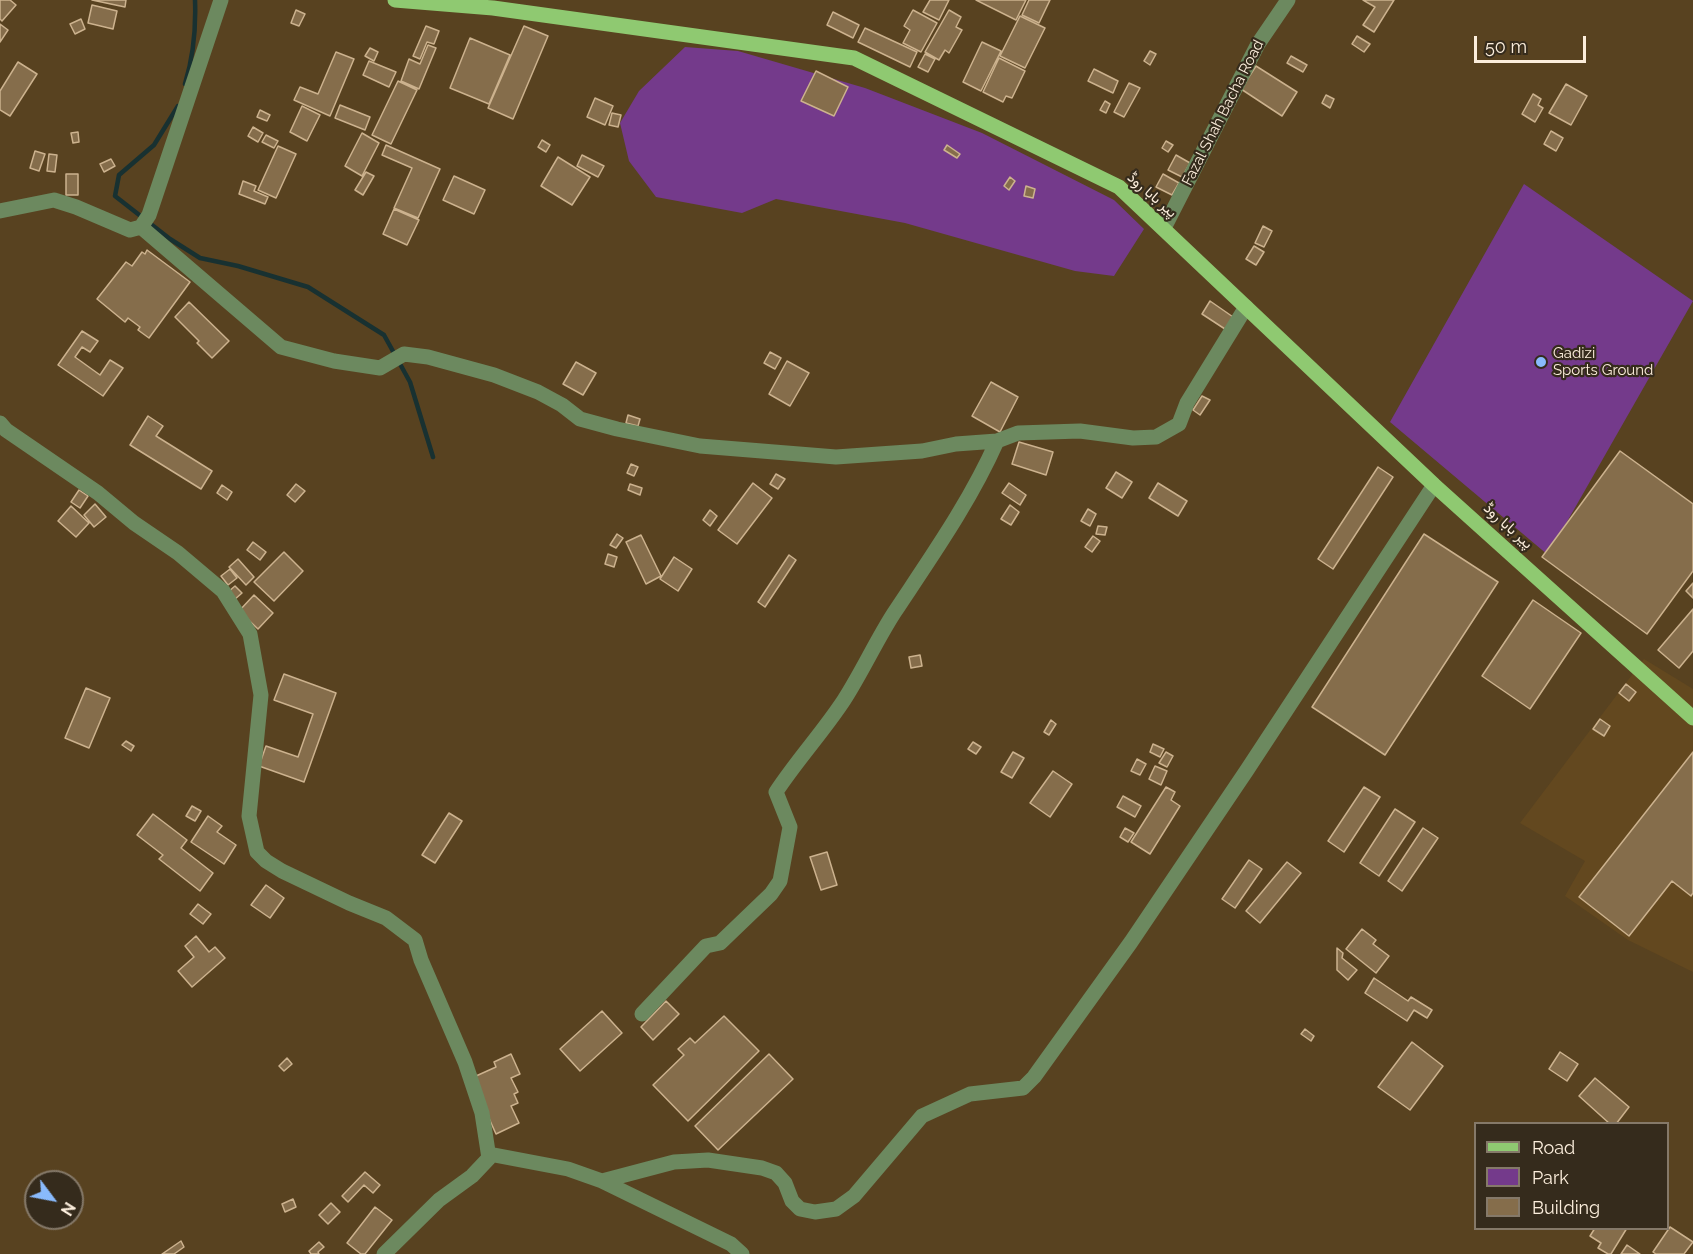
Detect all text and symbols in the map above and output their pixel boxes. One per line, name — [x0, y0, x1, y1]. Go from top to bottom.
scale bar — [1477, 24, 1590, 62]
text: 50 m — [1485, 36, 1527, 57]
street label: Fazal Shah Bacha Road — [1178, 37, 1268, 189]
street label: پیر بابا روڈ — [1123, 169, 1181, 221]
place label: Gadizi Sports Ground — [1553, 344, 1653, 379]
marker: Gadizi Sports Ground — [1534, 355, 1548, 369]
street label: پیر بابا روڈ — [1480, 499, 1536, 553]
legend — [1474, 1122, 1669, 1230]
text: Road — [1532, 1137, 1575, 1158]
text: Park — [1532, 1167, 1569, 1188]
north arrow — [24, 1170, 84, 1230]
text: Building — [1532, 1197, 1600, 1218]
text: N — [57, 1199, 79, 1219]

